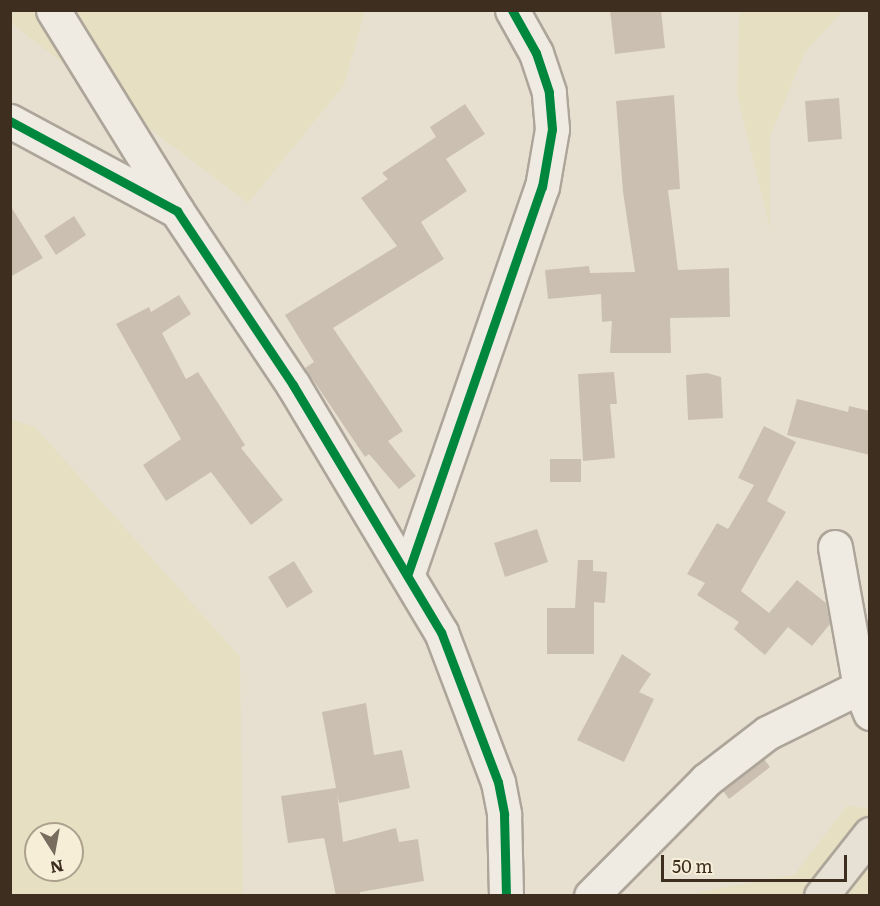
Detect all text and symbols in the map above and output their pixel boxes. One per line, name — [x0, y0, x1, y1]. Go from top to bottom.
north arrow — [24, 822, 84, 882]
scale bar — [664, 843, 850, 881]
text: 50 m — [672, 852, 713, 879]
text: N — [48, 855, 66, 881]

